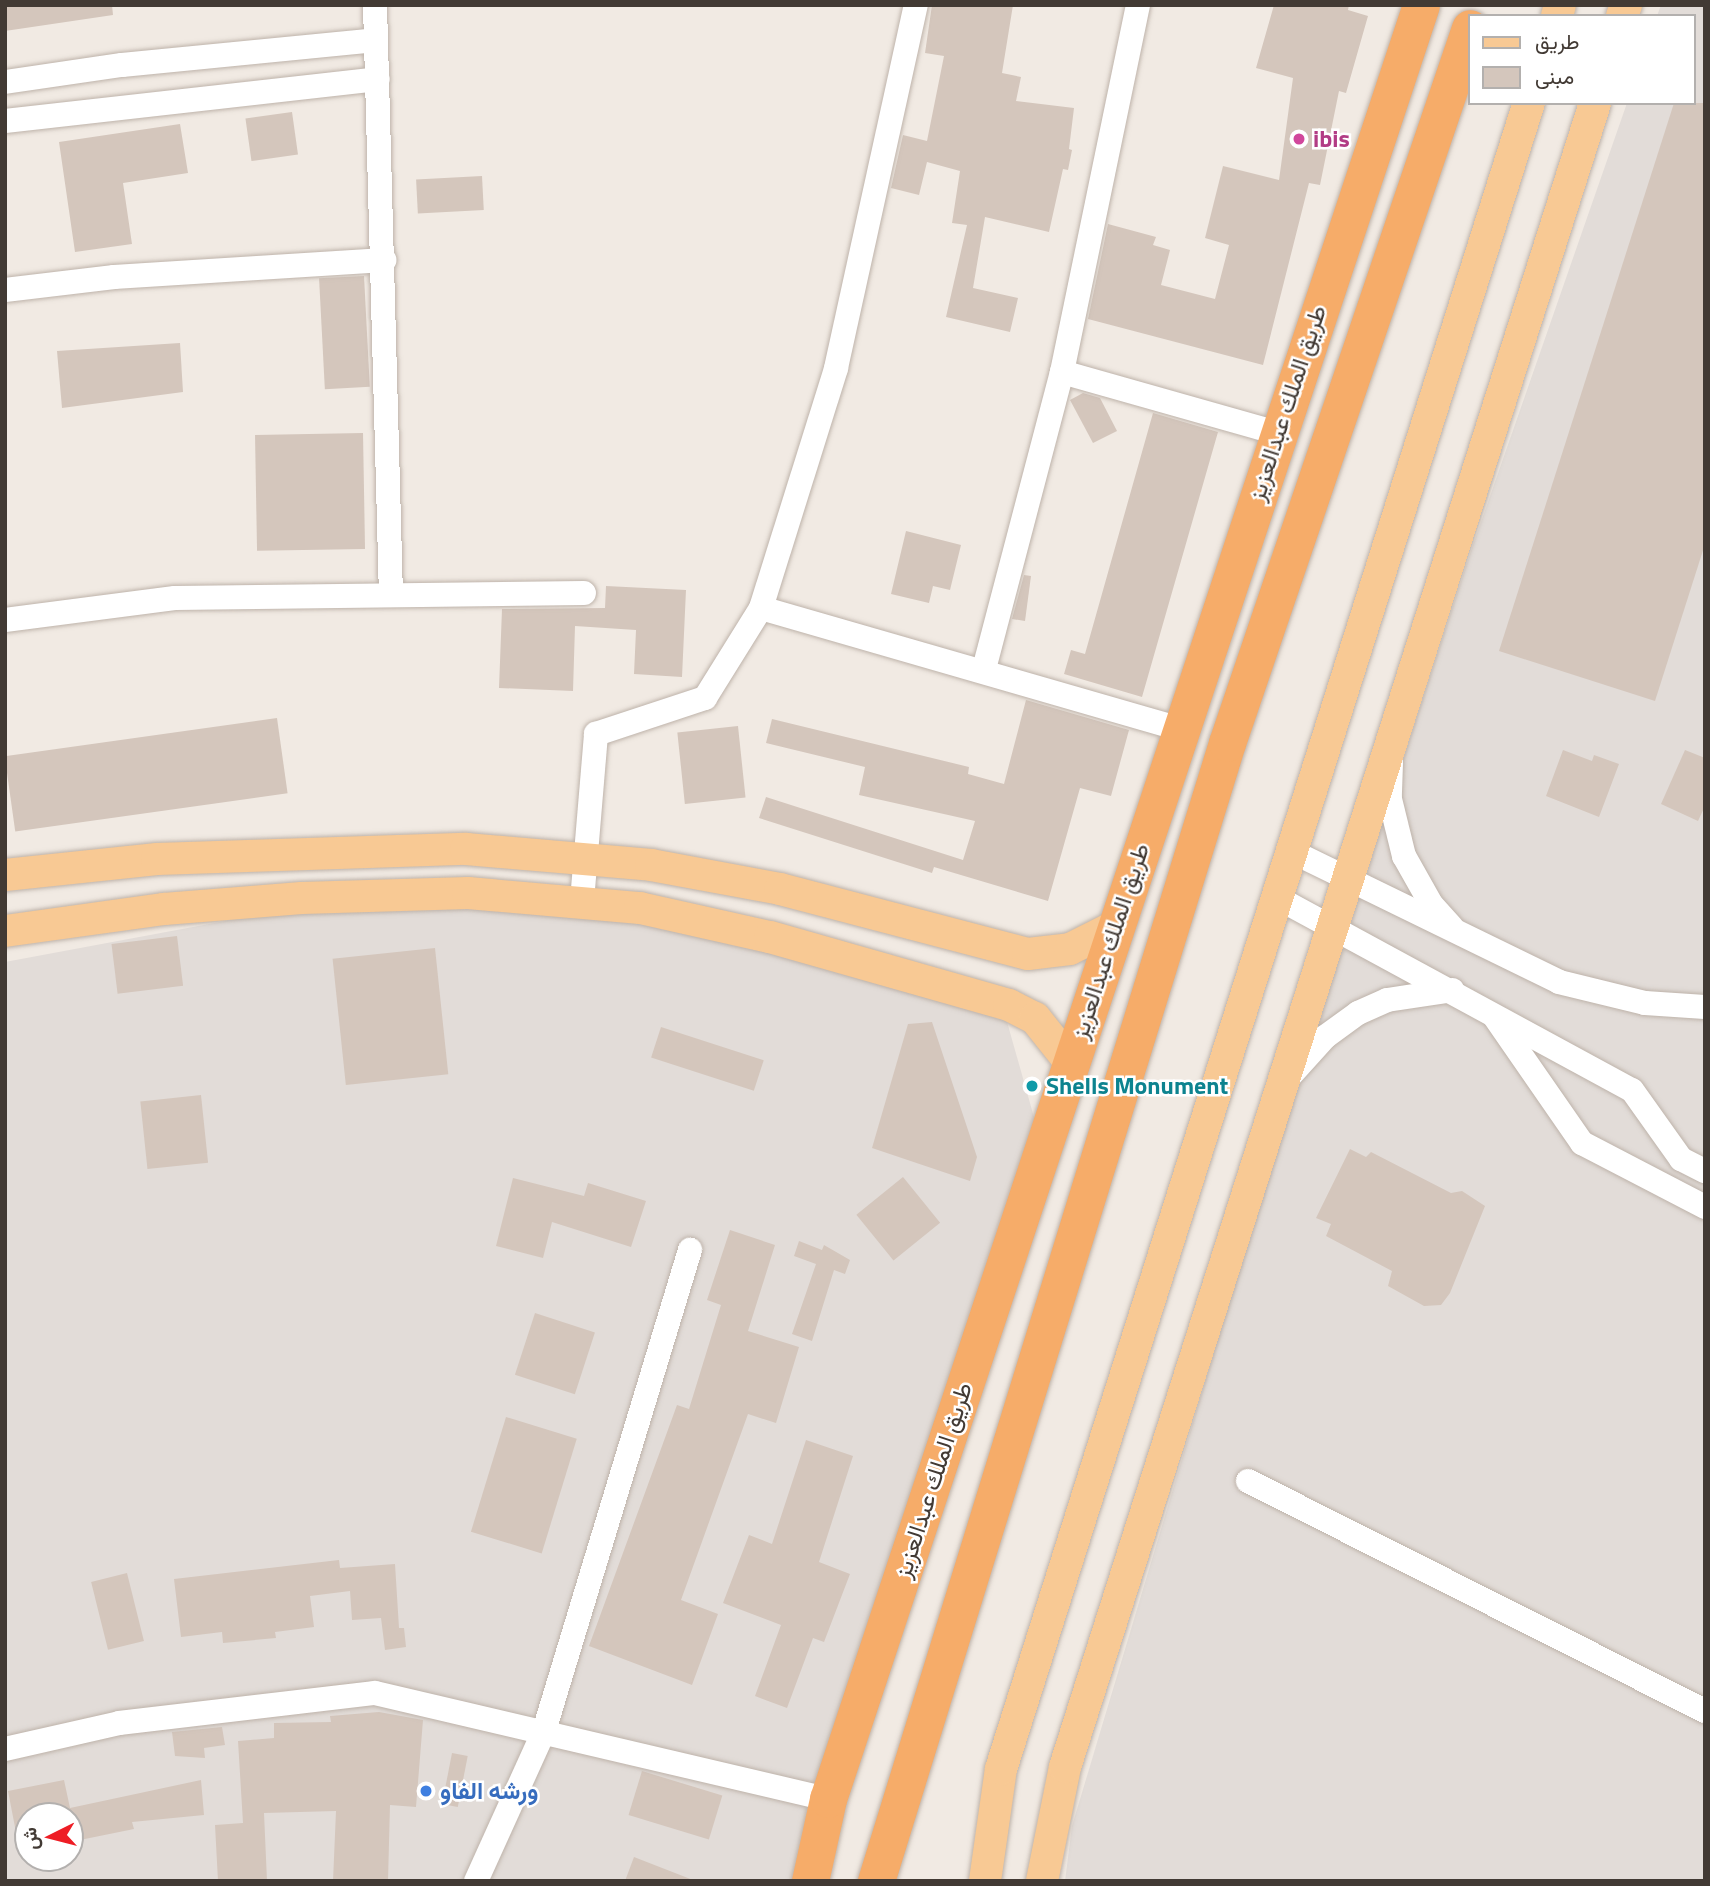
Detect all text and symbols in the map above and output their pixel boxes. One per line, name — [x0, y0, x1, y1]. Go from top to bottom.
legend — [1468, 14, 1696, 105]
text: طريق — [1535, 25, 1580, 57]
text: مبنى — [1535, 60, 1574, 92]
place label: ibis — [1313, 125, 1350, 153]
marker: ibis — [1291, 131, 1307, 147]
street label: طريق الملك عبدالعزيز — [1242, 302, 1332, 504]
street label: طريق الملك عبدالعزيز — [1065, 840, 1155, 1042]
place label: Shells Monument — [1046, 1072, 1228, 1100]
marker: Shells Monument — [1024, 1078, 1040, 1094]
street label: طريق الملك عبدالعزيز — [888, 1379, 978, 1581]
place label: ورشه الفاو — [440, 1777, 538, 1805]
marker: ورشه الفاو — [418, 1783, 434, 1799]
north arrow — [14, 1802, 84, 1872]
text: ش — [14, 1826, 45, 1852]

